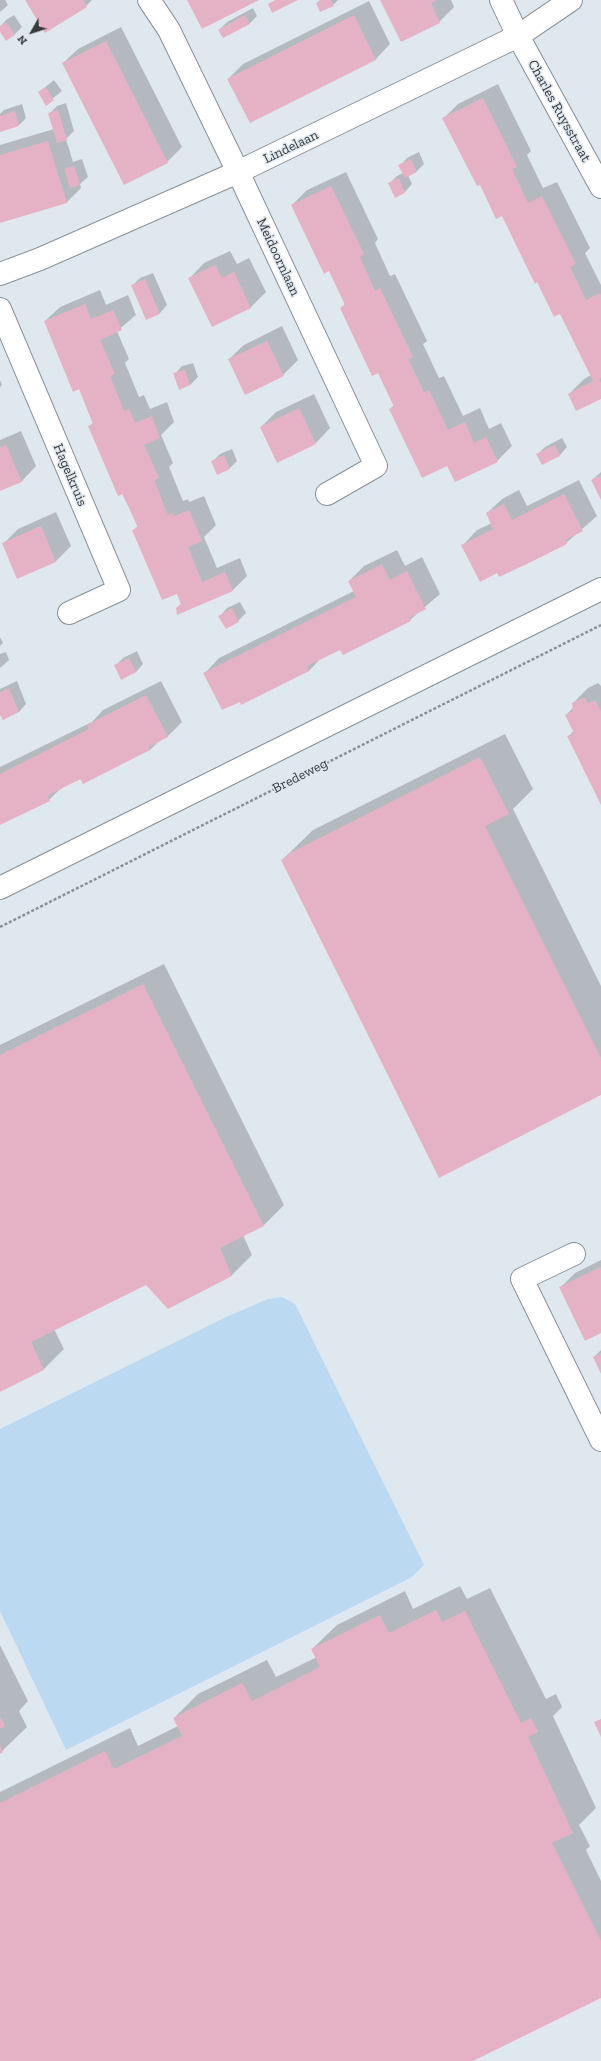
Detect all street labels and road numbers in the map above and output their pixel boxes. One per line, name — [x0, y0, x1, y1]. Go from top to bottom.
street label: Charles Ruysstraat — [524, 57, 594, 165]
street label: Lindelaan — [261, 126, 321, 168]
street label: Meidoornlaan — [253, 215, 303, 299]
street label: Hagelkruis — [49, 441, 91, 509]
street label: Bredeweg — [270, 755, 330, 797]

